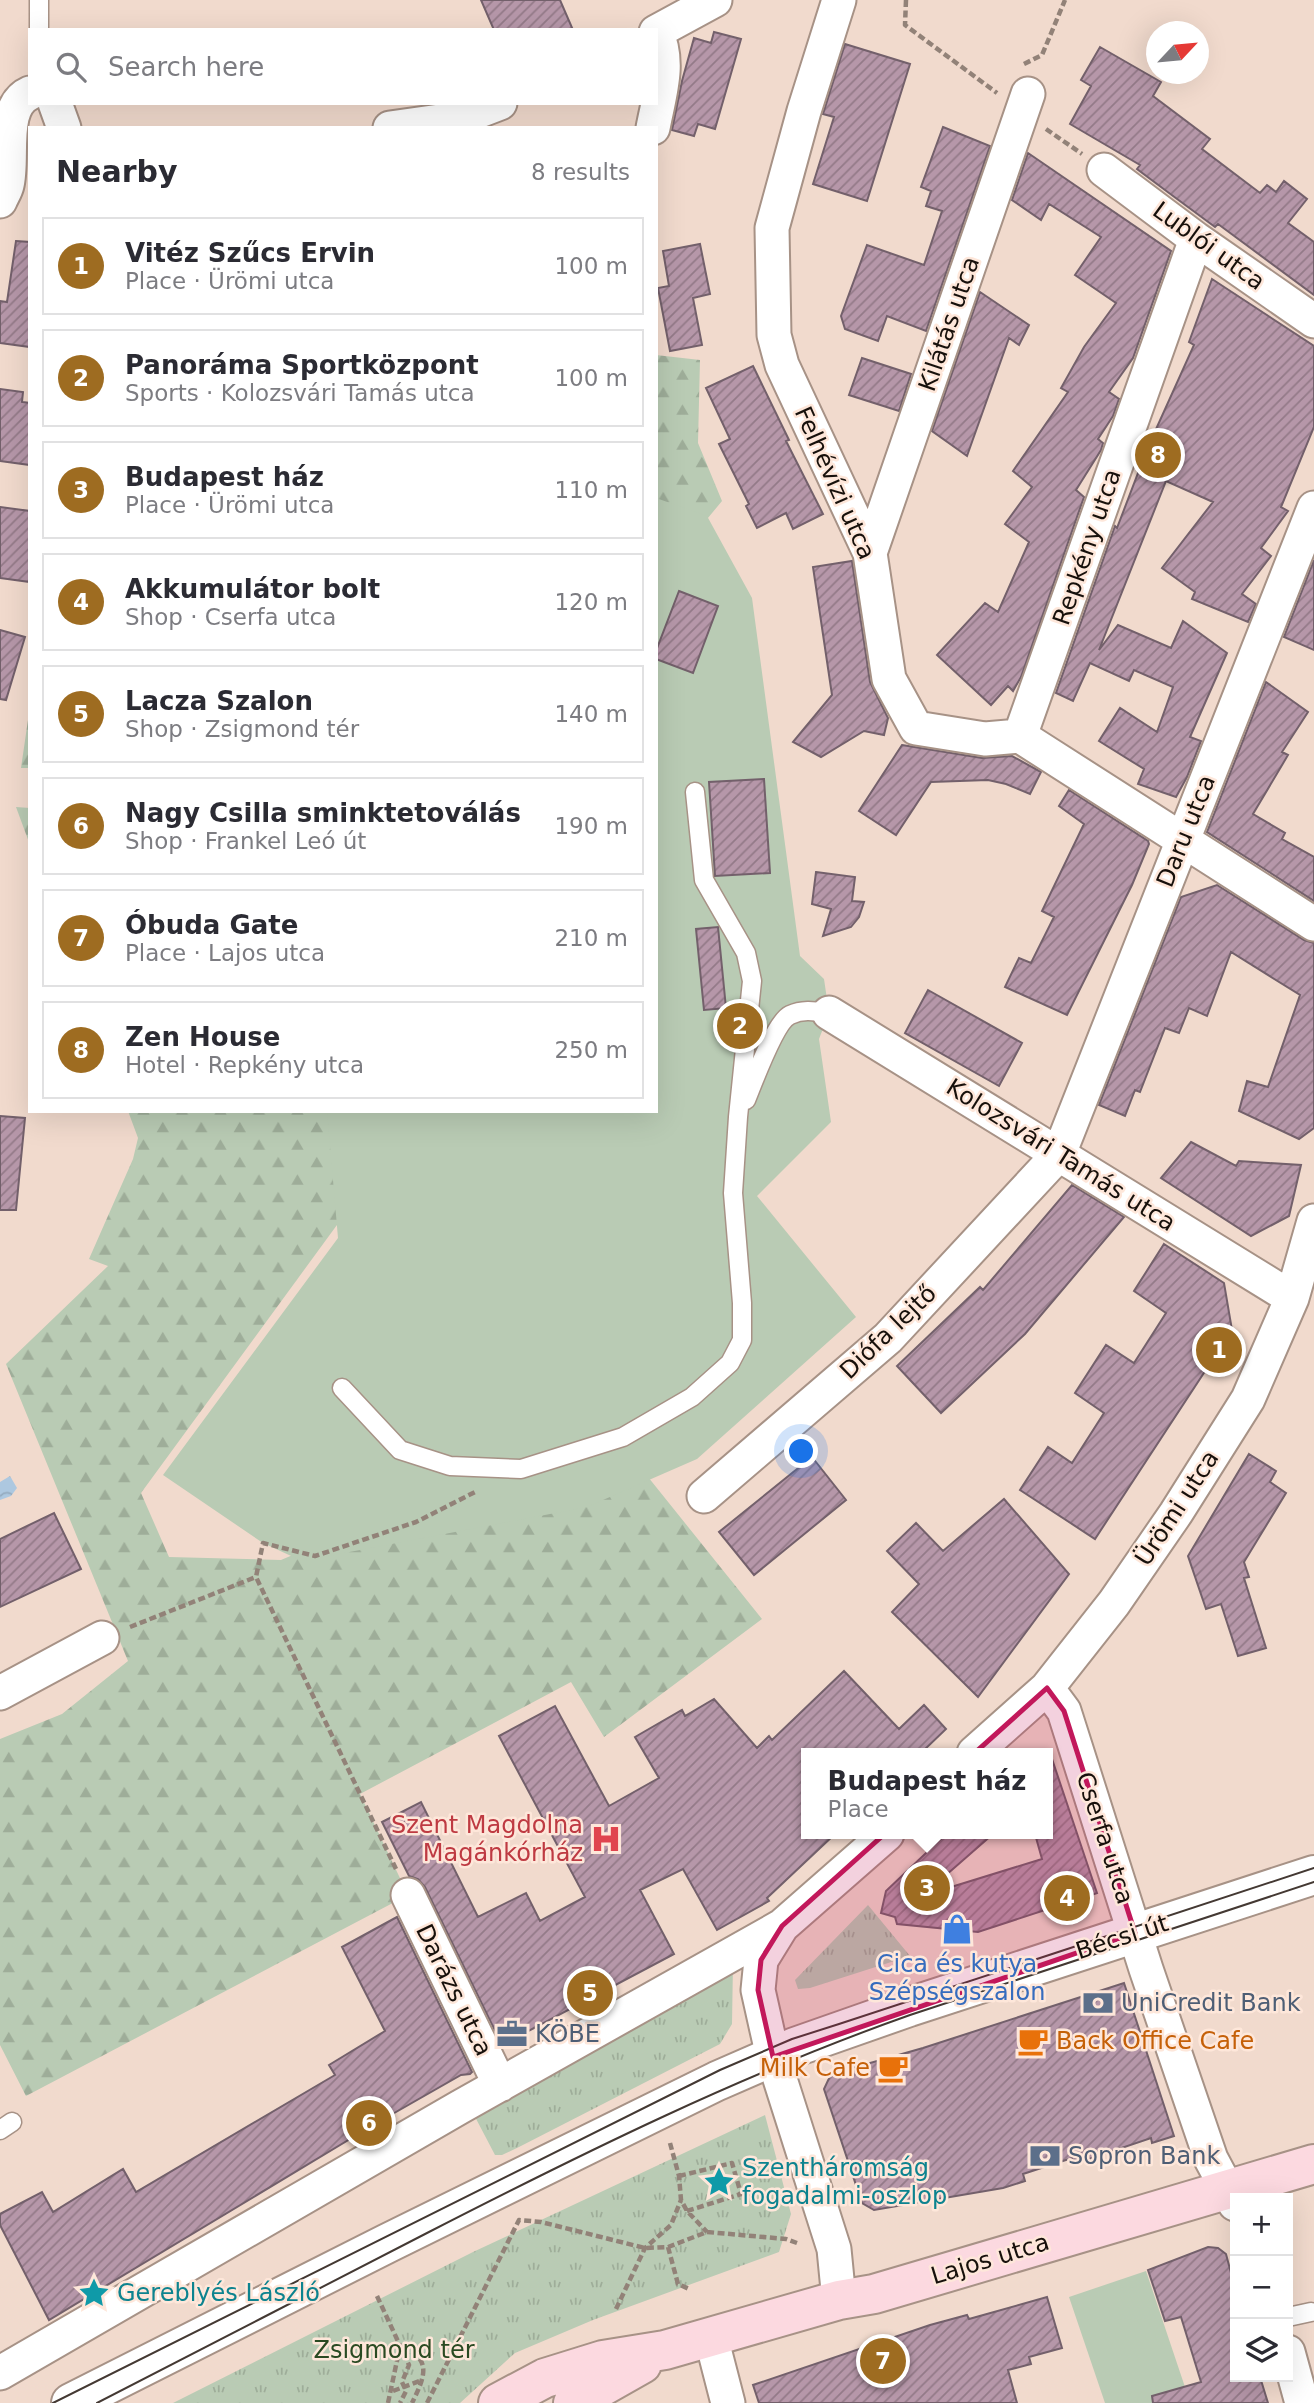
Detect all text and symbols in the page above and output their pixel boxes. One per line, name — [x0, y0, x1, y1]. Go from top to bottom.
north arrow — [1146, 21, 1209, 84]
search box — [28, 28, 658, 105]
icon: search — [52, 48, 90, 86]
text: Search here — [108, 52, 264, 82]
text: Nearby — [56, 154, 178, 189]
text: 8 results — [531, 159, 630, 185]
street label: Lublói utca — [1148, 196, 1270, 296]
text: Vitéz Szűcs Ervin — [125, 238, 375, 268]
text: 1 — [73, 253, 89, 279]
text: 100 m — [554, 253, 628, 279]
street label: Kilátás utca — [913, 253, 985, 395]
text: Place · Ürömi utca — [125, 268, 334, 294]
text: Panoráma Sportközpont — [125, 350, 479, 380]
text: 2 — [73, 365, 89, 391]
text: 100 m — [554, 365, 628, 391]
text: Sports · Kolozsvári Tamás utca — [125, 380, 475, 406]
street label: Felhévízi utca — [789, 402, 881, 564]
pin: 8 — [1135, 429, 1181, 481]
text: Budapest ház — [125, 462, 324, 492]
street label: Repkény utca — [1047, 465, 1127, 629]
text: 3 — [73, 477, 89, 503]
text: 110 m — [554, 477, 628, 503]
text: Place · Ürömi utca — [125, 492, 334, 518]
text: Akkumulátor bolt — [125, 574, 380, 604]
text: 4 — [73, 589, 89, 615]
text: 120 m — [554, 589, 628, 615]
text: Shop · Cserfa utca — [125, 604, 336, 630]
text: Lacza Szalon — [125, 686, 313, 716]
text: 5 — [73, 701, 89, 727]
text: 140 m — [554, 701, 628, 727]
text: Shop · Zsigmond tér — [125, 716, 359, 742]
street label: Daru utca — [1151, 771, 1221, 891]
text: Nagy Csilla sminktetoválás — [125, 798, 521, 828]
text: 6 — [73, 813, 89, 839]
text: 190 m — [554, 813, 628, 839]
text: Shop · Frankel Leó út — [125, 828, 366, 854]
text: Óbuda Gate — [125, 910, 298, 940]
text: 7 — [73, 925, 89, 951]
text: 210 m — [554, 925, 628, 951]
text: Place · Lajos utca — [125, 940, 325, 966]
pin: 2 — [717, 1000, 763, 1052]
text: Zen House — [125, 1022, 280, 1052]
text: 8 — [73, 1037, 89, 1063]
text: 250 m — [554, 1037, 628, 1063]
text: Hotel · Repkény utca — [125, 1052, 364, 1078]
street label: Kolozsvári Tamás utca — [941, 1073, 1181, 1237]
street label: Diófa lejtő — [834, 1279, 942, 1385]
pin: 1 — [1196, 1324, 1242, 1376]
your location — [784, 1434, 818, 1468]
street label: Ürömi utca — [1129, 1445, 1225, 1571]
popup — [801, 1748, 1053, 1839]
text: Budapest ház — [828, 1766, 1026, 1796]
street label: Cserfa utca — [1070, 1768, 1140, 1908]
text: Place — [828, 1796, 889, 1822]
place label: Szent Magdolna Magánkórház — [391, 1811, 583, 1867]
hospital icon: Szent Magdolna Magánkórház — [589, 1822, 623, 1856]
pin: 3 — [904, 1862, 950, 1914]
pin: 4 — [1044, 1872, 1090, 1924]
street label: Bécsi út — [1072, 1909, 1172, 1965]
shop icon: Cica és kutya Szépségszalon — [940, 1912, 974, 1946]
street label: Darázs utca — [410, 1920, 498, 2060]
place label: Cica és kutya Szépségszalon — [869, 1950, 1045, 2006]
pin: 5 — [567, 1967, 613, 2019]
bank icon: UniCredit Bank — [1081, 1986, 1115, 2020]
place label: UniCredit Bank — [1121, 1989, 1301, 2017]
office icon: KÖBE — [495, 2017, 529, 2051]
place label: KÖBE — [535, 2019, 600, 2048]
cafe icon: Back Office Cafe — [1016, 2024, 1050, 2058]
place label: Back Office Cafe — [1056, 2027, 1254, 2055]
cafe icon: Milk Cafe — [876, 2051, 910, 2085]
place label: Milk Cafe — [760, 2054, 870, 2082]
pin: 6 — [346, 2097, 392, 2149]
bank icon: Sopron Bank — [1028, 2139, 1062, 2173]
place label: Sopron Bank — [1068, 2142, 1220, 2170]
place label: Szentháromság fogadalmi-oszlop — [742, 2154, 947, 2210]
place icon: Szentháromság fogadalmi-oszlop — [702, 2165, 736, 2199]
map controls — [1230, 2193, 1293, 2382]
button: + — [1230, 2193, 1293, 2256]
street label: Lajos utca — [928, 2228, 1052, 2290]
button: − — [1230, 2256, 1293, 2319]
place icon: Gereblyés László — [77, 2276, 111, 2310]
place label: Gereblyés László — [117, 2279, 320, 2307]
button: layers — [1230, 2319, 1293, 2382]
pin: 7 — [860, 2335, 906, 2387]
park label: Zsigmond tér — [313, 2336, 475, 2364]

